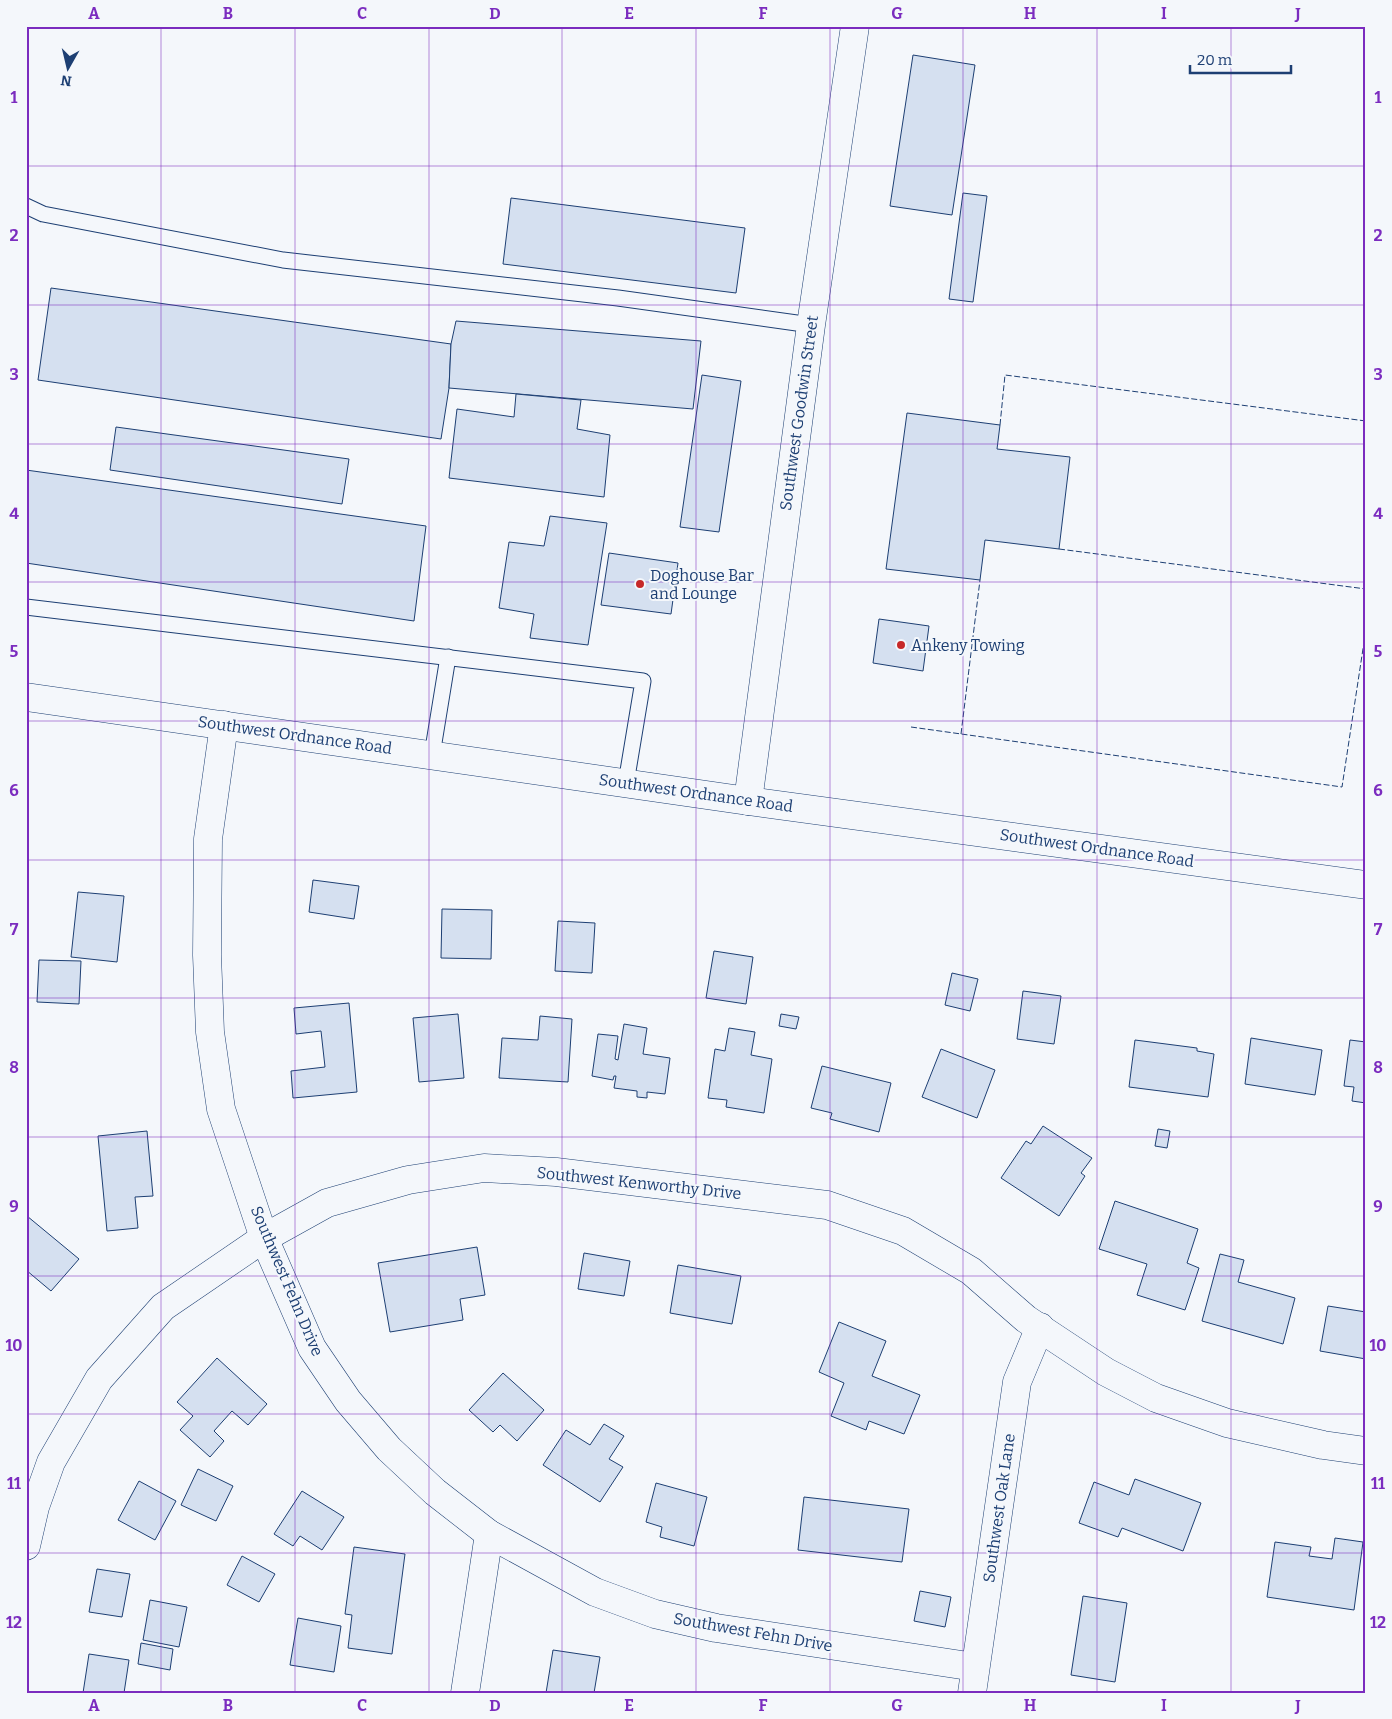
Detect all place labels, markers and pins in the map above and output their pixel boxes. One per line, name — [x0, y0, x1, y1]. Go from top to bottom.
place label: Doghouse Bar and Lounge — [650, 566, 754, 603]
marker: Doghouse Bar and Lounge — [634, 578, 646, 590]
place label: Ankeny Towing — [911, 636, 1025, 655]
marker: Ankeny Towing — [895, 639, 907, 651]

